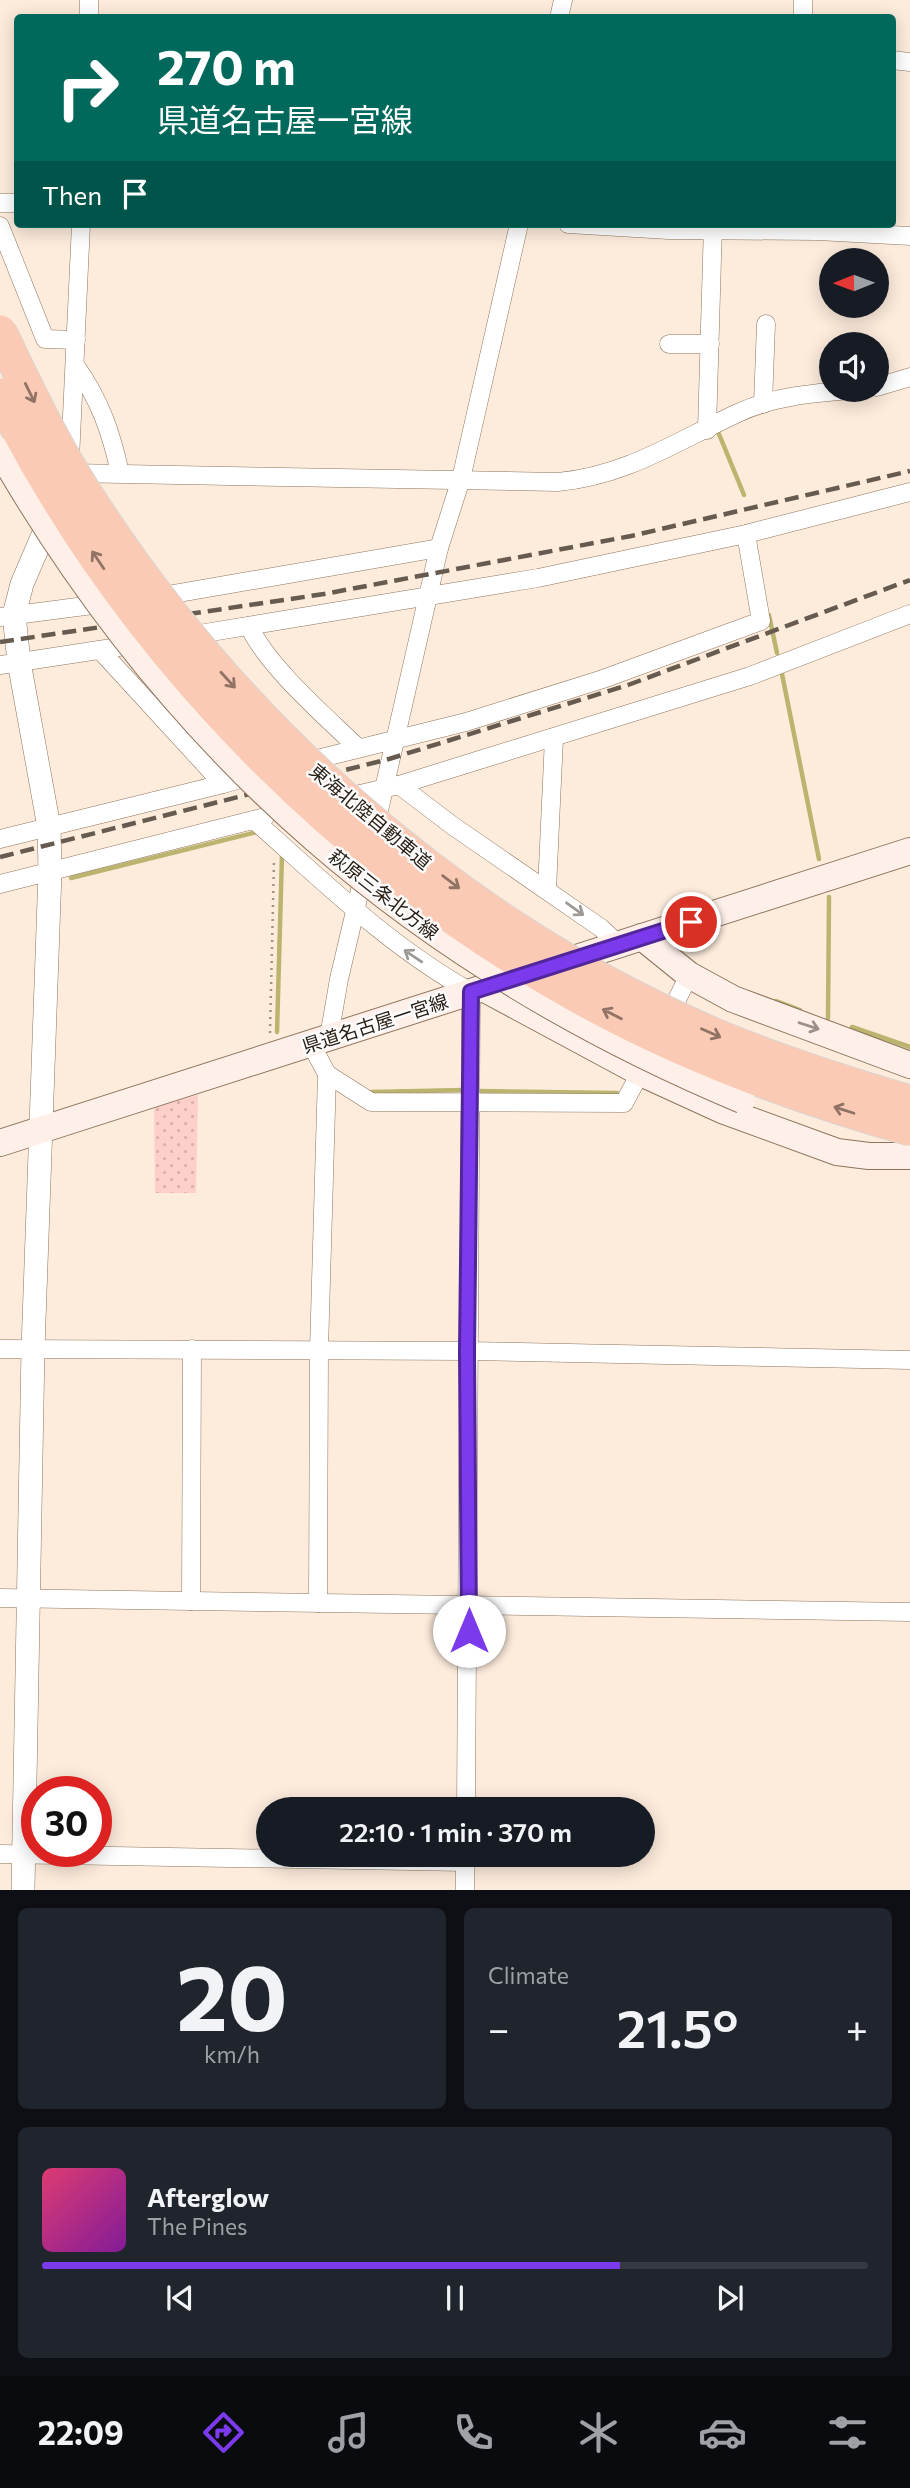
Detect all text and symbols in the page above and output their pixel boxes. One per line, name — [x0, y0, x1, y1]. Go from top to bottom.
text: 270 m — [157, 35, 296, 95]
icon: right — [42, 42, 133, 133]
text: 県道名古屋一宮線 — [157, 99, 413, 139]
icon: arrive — [116, 175, 154, 213]
text: Then — [42, 179, 102, 210]
north arrow — [819, 248, 889, 318]
map controls — [819, 248, 889, 402]
button: sound — [819, 332, 889, 402]
one-way arrow — [24, 382, 37, 403]
one-way arrow — [90, 551, 105, 570]
one-way arrow — [220, 671, 236, 689]
street label: 東海北陸自動車道 — [305, 758, 437, 874]
street label: 萩原三条北方線 — [325, 844, 443, 944]
one-way arrow — [441, 875, 459, 890]
pin — [661, 892, 721, 952]
one-way arrow — [565, 902, 584, 916]
icon: arrive — [672, 903, 710, 941]
one-way arrow — [404, 949, 423, 963]
street label: 県道名古屋一宮線 — [299, 989, 451, 1057]
one-way arrow — [602, 1007, 623, 1021]
one-way arrow — [798, 1020, 820, 1033]
one-way arrow — [699, 1027, 721, 1040]
one-way arrow — [834, 1103, 856, 1115]
position arrow — [432, 1594, 506, 1668]
speed limit sign: 30 — [21, 1776, 112, 1867]
text: 22:10 · 1 min · 370 m — [339, 1816, 572, 1847]
text: 20 — [176, 1938, 288, 2050]
text: Climate — [488, 1961, 569, 1989]
text: 21.5° — [617, 1995, 738, 2059]
text: − — [488, 2004, 510, 2051]
text: + — [846, 2004, 868, 2051]
text: km/h — [204, 2040, 260, 2068]
text: Afterglow — [147, 2181, 269, 2212]
text: The Pines — [147, 2212, 248, 2240]
icon: previous — [161, 2279, 199, 2317]
icon: pause — [436, 2279, 474, 2317]
icon: next — [711, 2279, 749, 2317]
icon: directions — [199, 2408, 248, 2457]
icon: music — [324, 2408, 373, 2457]
icon: phone — [449, 2408, 498, 2457]
icon: climate — [574, 2408, 623, 2457]
icon: car — [698, 2408, 747, 2457]
icon: filters — [823, 2408, 872, 2457]
text: 22:09 — [38, 2412, 124, 2452]

